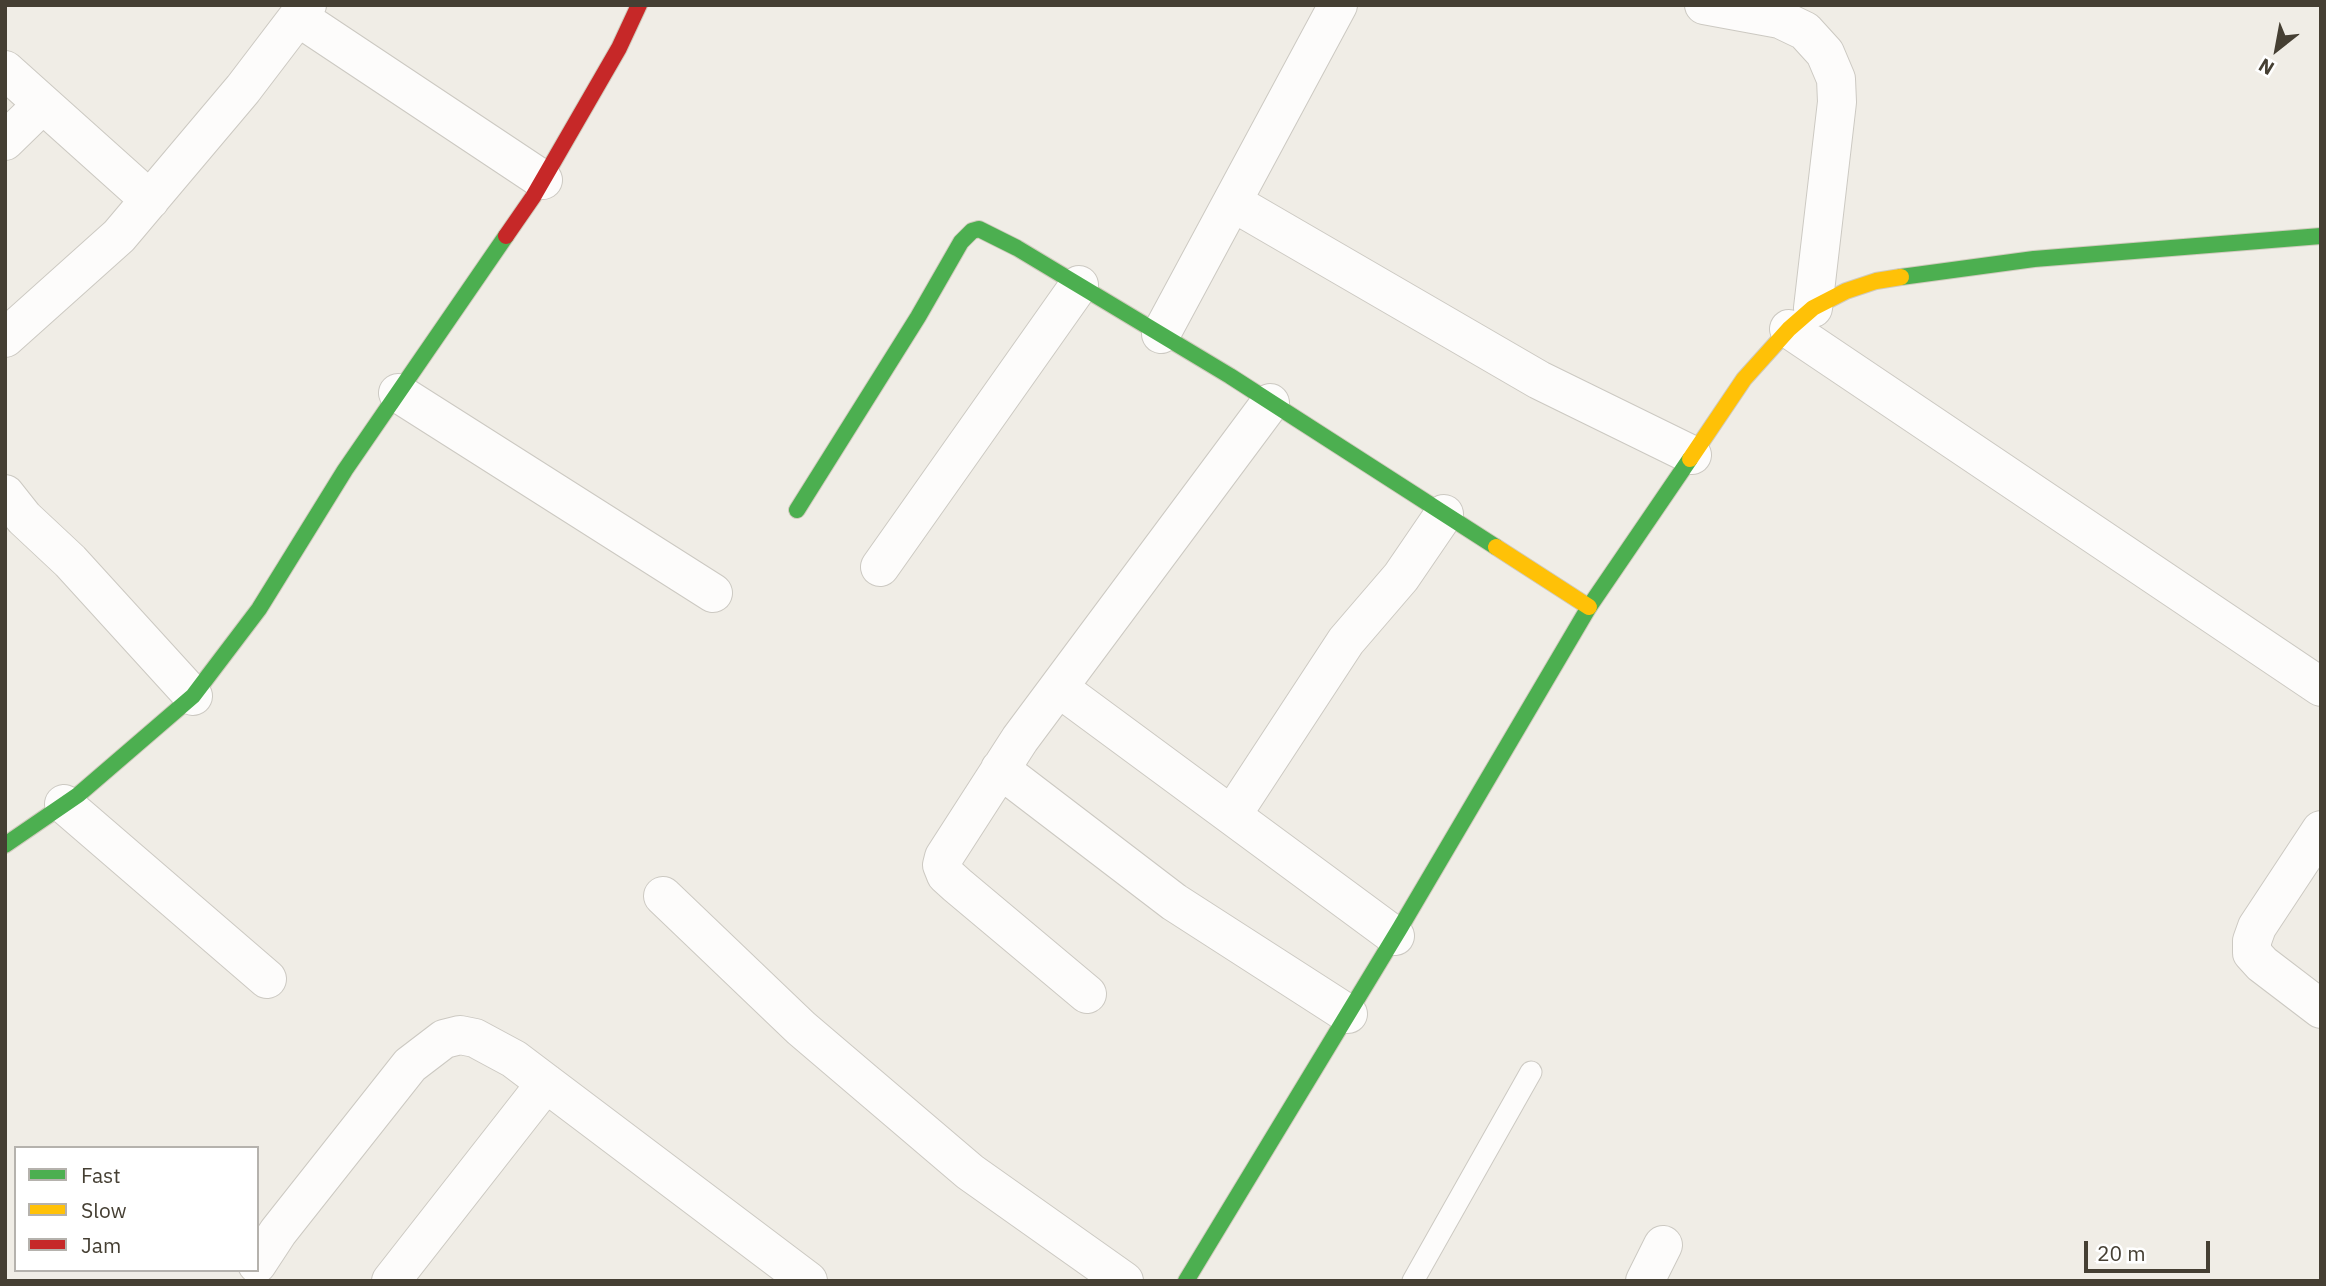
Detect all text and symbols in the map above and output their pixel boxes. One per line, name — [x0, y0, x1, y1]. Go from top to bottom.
north arrow — [2242, 14, 2312, 84]
text: N — [2254, 53, 2278, 81]
legend — [14, 1146, 259, 1272]
text: Fast — [81, 1161, 121, 1189]
text: Slow — [81, 1196, 127, 1224]
scale bar — [2088, 1226, 2214, 1270]
text: Jam — [81, 1231, 121, 1259]
text: 20 m — [2097, 1239, 2146, 1267]

